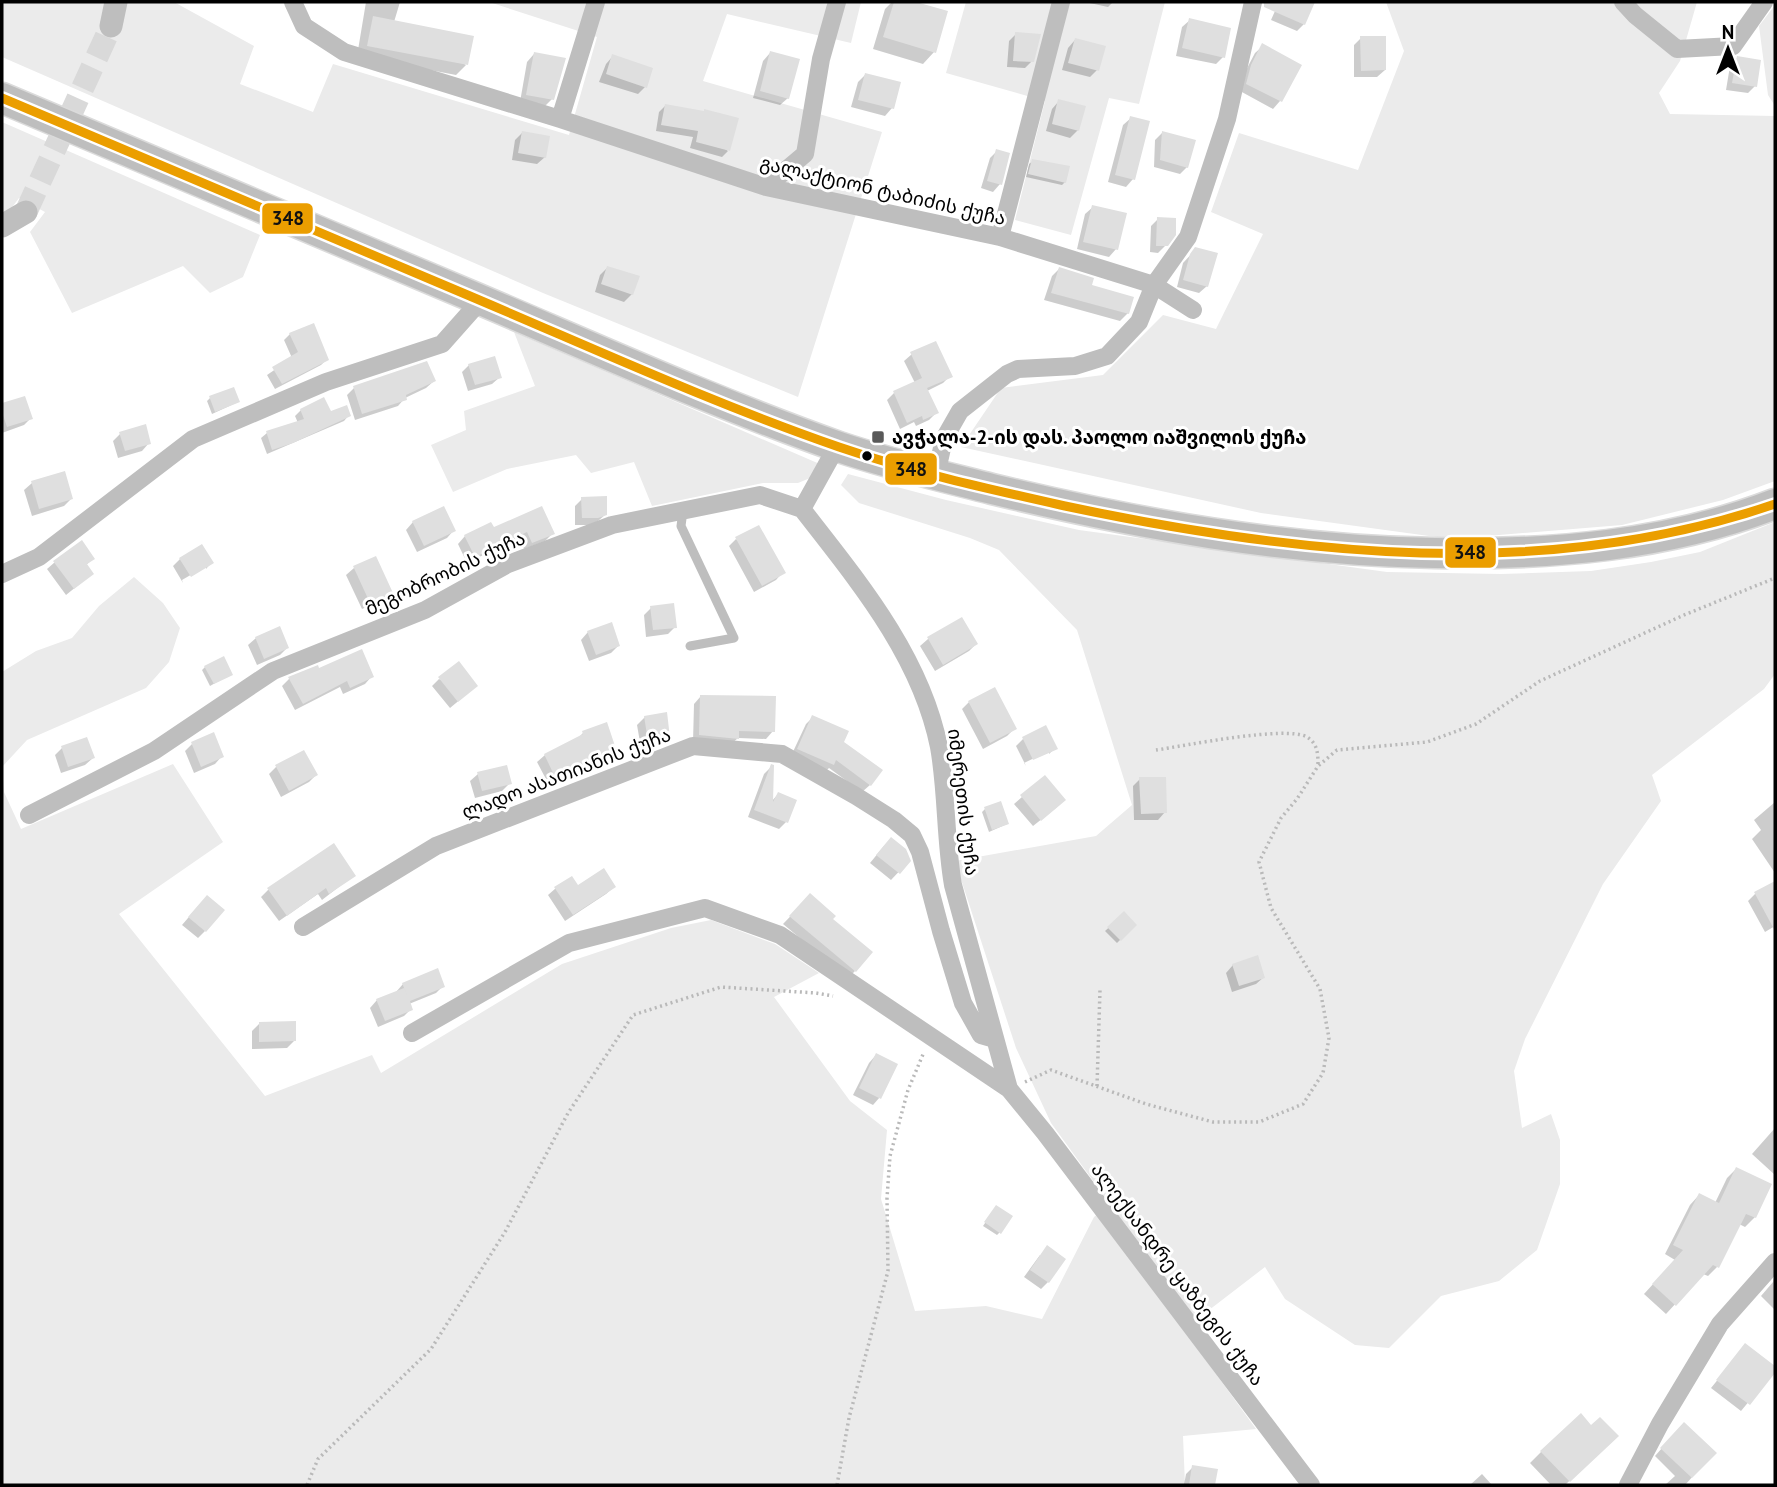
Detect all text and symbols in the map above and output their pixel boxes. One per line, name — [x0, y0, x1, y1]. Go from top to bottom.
north arrow — [1693, 14, 1763, 84]
text: N — [1722, 20, 1734, 44]
street label: გალაქტიონ ტაბიძის ქუჩა — [758, 150, 1008, 231]
line badge: 348 — [261, 202, 314, 235]
text: 348 — [272, 206, 304, 230]
place label: ავჭალა-2-ის დას. პაოლო იაშვილის ქუჩა — [892, 425, 1306, 450]
marker: ავჭალა-2-ის დას. პაოლო იაშვილის ქუჩა — [870, 429, 886, 445]
unlabelled marker — [860, 449, 874, 463]
line badge: 348 — [884, 452, 938, 486]
text: 348 — [895, 457, 927, 481]
street label: მეგობრობის ქუჩა — [361, 525, 529, 621]
line badge: 348 — [1444, 536, 1497, 569]
text: 348 — [1454, 540, 1486, 564]
street label: ლადო ასათიანის ქუჩა — [458, 722, 674, 825]
street label: იმერეთის ქუჩა — [943, 727, 985, 877]
street label: ალექსანდრე ყაზბეგის ქუჩა — [1085, 1158, 1270, 1391]

